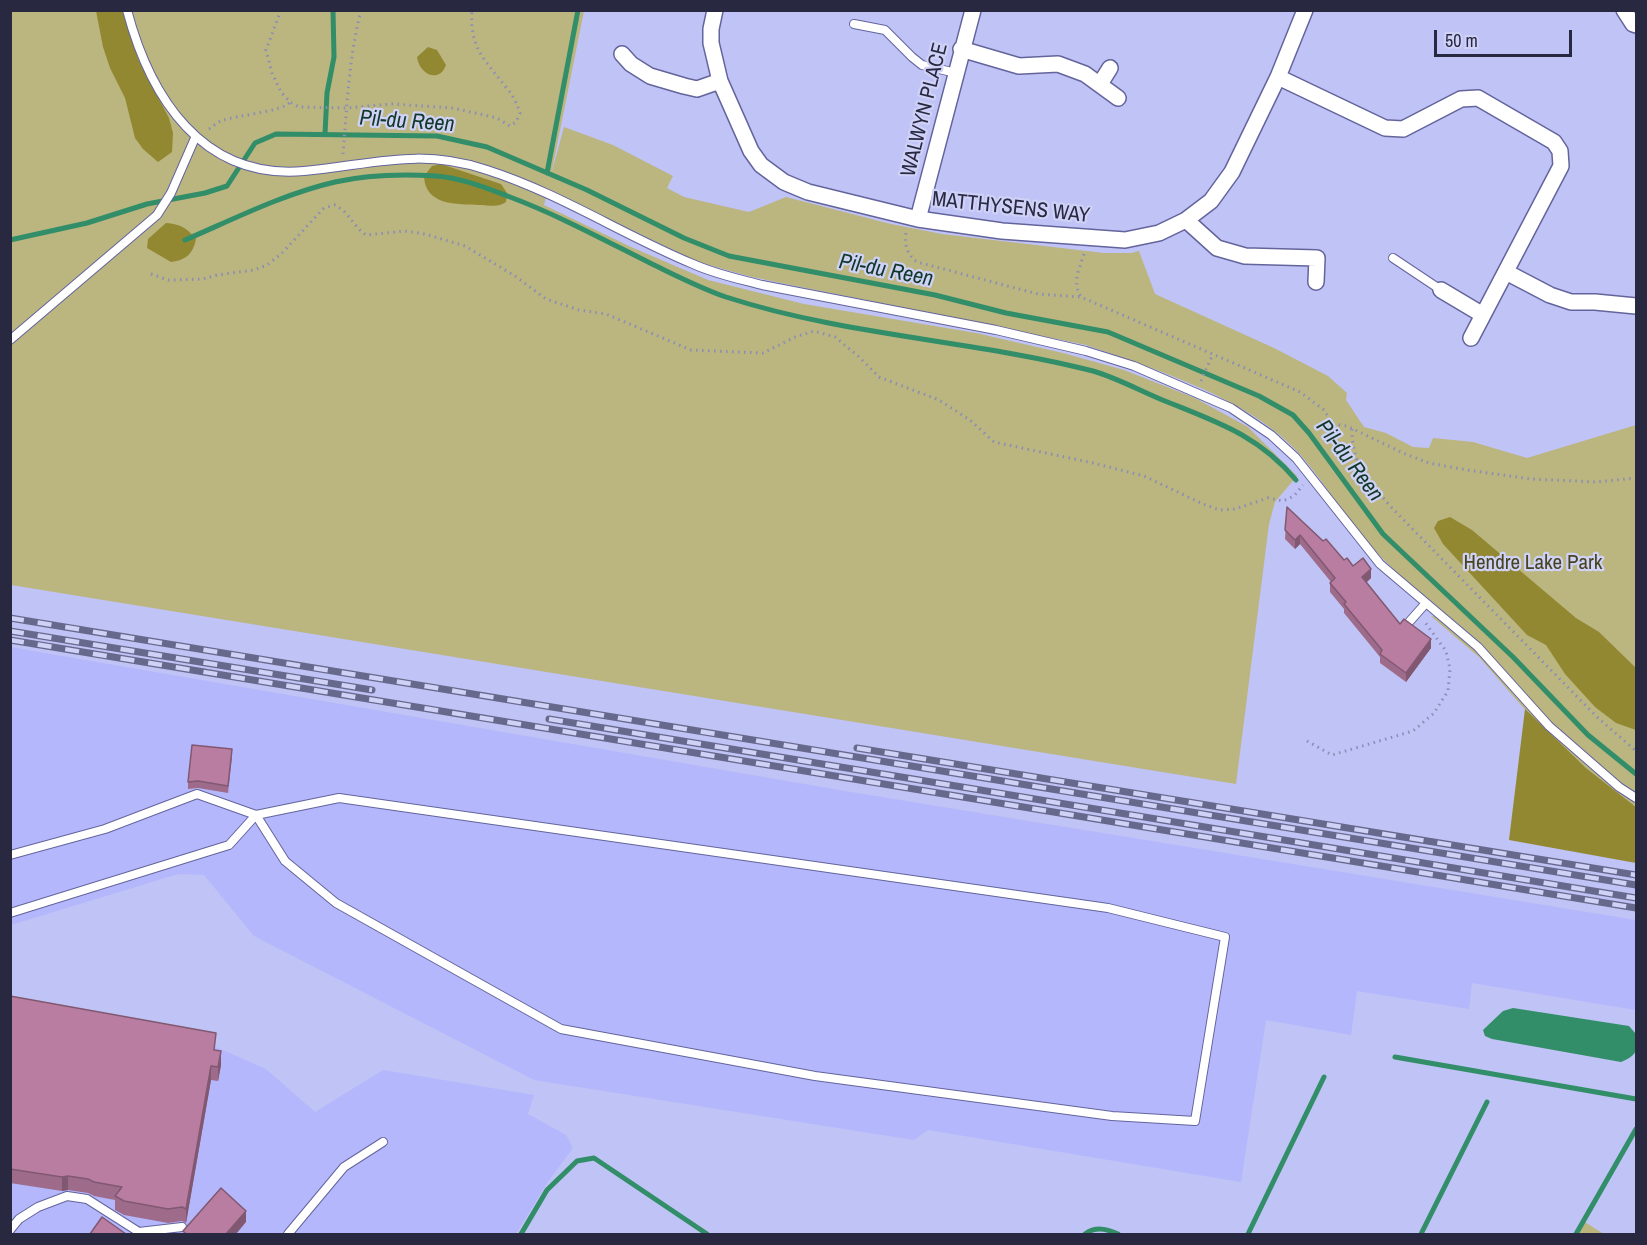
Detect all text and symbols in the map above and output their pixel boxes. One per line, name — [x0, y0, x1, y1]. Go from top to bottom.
scale bar — [1437, 18, 1575, 56]
text: 50 m — [1445, 28, 1478, 53]
street label: WALWYN PLACE — [896, 41, 954, 179]
water label: Pil-du Reen — [359, 106, 455, 138]
street label: MATTHYSENS WAY — [931, 187, 1091, 229]
water label: Pil-du Reen — [837, 249, 935, 293]
water label: Pil-du Reen — [1310, 415, 1388, 507]
park label: Hendre Lake Park — [1464, 550, 1602, 576]

